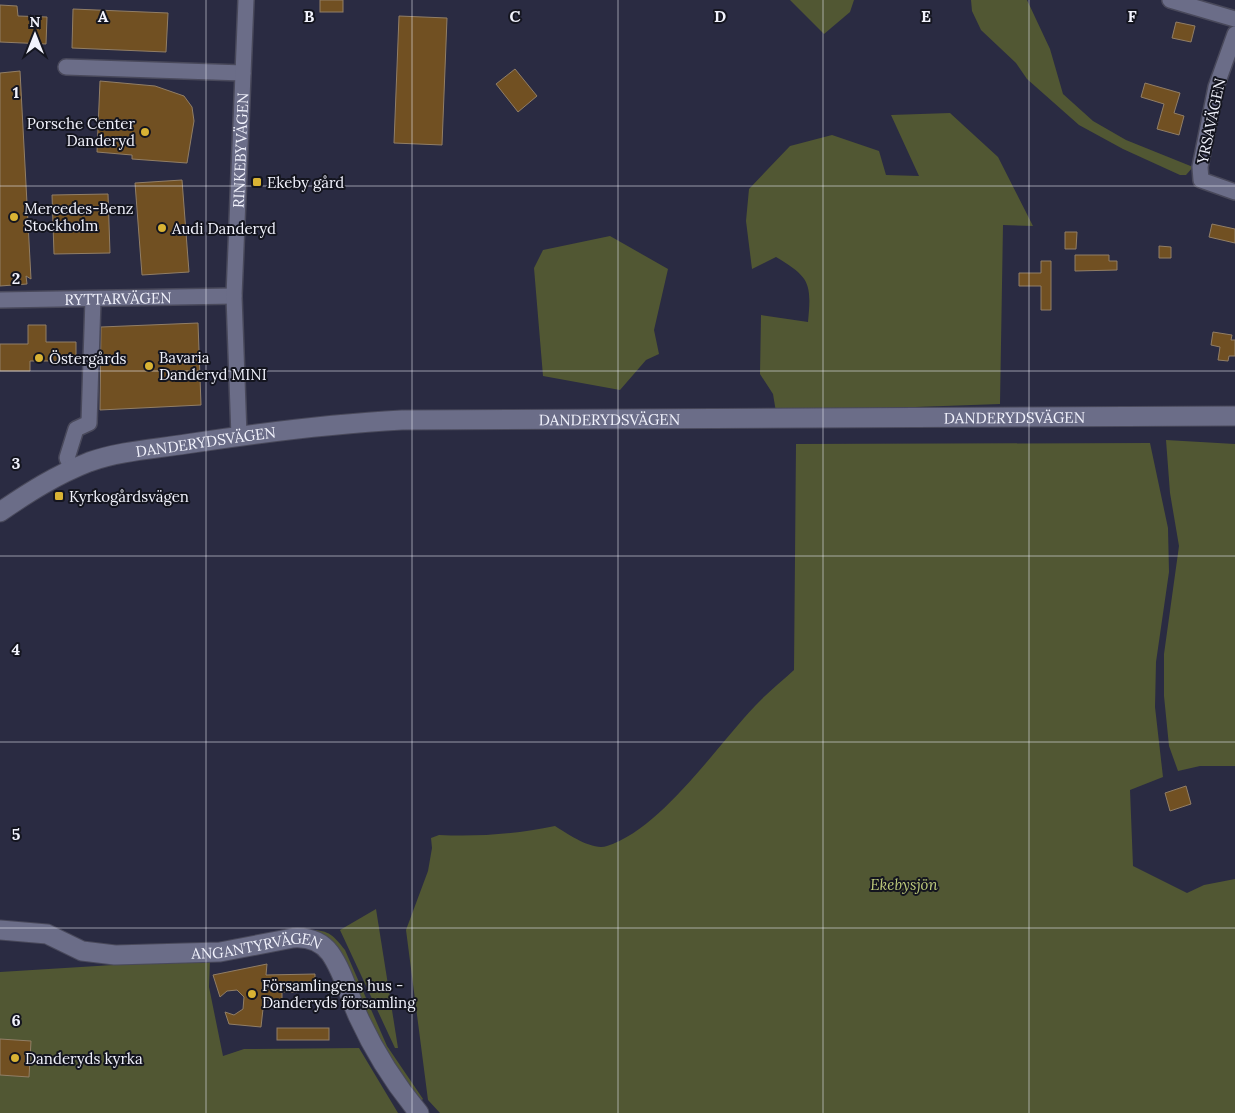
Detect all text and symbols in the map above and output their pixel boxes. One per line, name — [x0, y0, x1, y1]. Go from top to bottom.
text: A — [98, 6, 109, 26]
text: B — [304, 6, 315, 26]
text: C — [509, 6, 521, 26]
text: D — [714, 6, 726, 26]
text: E — [921, 6, 931, 26]
text: F — [1127, 6, 1137, 26]
north arrow — [10, 10, 60, 60]
text: N — [30, 13, 41, 31]
street label: YRSAVÄGEN — [1192, 77, 1229, 166]
text: 1 — [13, 82, 19, 102]
street label: RINKEBYVÄGEN — [228, 92, 252, 208]
place label: Porsche Center Danderyd — [27, 114, 135, 150]
marker: Porsche Center Danderyd — [139, 126, 151, 138]
place label: Ekeby gård — [267, 173, 344, 192]
marker: Ekeby gård — [251, 176, 263, 188]
place label: Mercedes-Benz Stockholm — [24, 199, 134, 235]
marker: Mercedes-Benz Stockholm — [8, 211, 20, 223]
place label: Audi Danderyd — [171, 219, 276, 238]
marker: Audi Danderyd — [156, 222, 168, 234]
text: 2 — [12, 268, 20, 288]
street label: RYTTARVÄGEN — [64, 288, 172, 308]
place label: Bavaria Danderyd MINI — [159, 348, 267, 384]
place label: Östergårds — [49, 349, 127, 368]
marker: Östergårds — [33, 352, 45, 364]
marker: Bavaria Danderyd MINI — [143, 360, 155, 372]
street label: DANDERYDSVÄGEN — [944, 407, 1085, 427]
street label: DANDERYDSVÄGEN — [539, 409, 680, 429]
street label: DANDERYDSVÄGEN — [134, 422, 277, 460]
text: 3 — [12, 453, 21, 473]
place label: Kyrkogårdsvägen — [69, 487, 189, 506]
marker: Kyrkogårdsvägen — [53, 490, 65, 502]
text: 4 — [12, 639, 21, 659]
text: 5 — [12, 824, 21, 844]
park label: Ekebysjön — [870, 875, 938, 894]
street label: ANGANTYRVÄGEN — [190, 928, 326, 962]
place label: Församlingens hus - Danderyds församling — [262, 976, 416, 1012]
marker: Församlingens hus - Danderyds församling — [246, 988, 258, 1000]
text: 6 — [11, 1010, 21, 1030]
place label: Danderyds kyrka — [25, 1049, 143, 1068]
marker: Danderyds kyrka — [9, 1052, 21, 1064]

